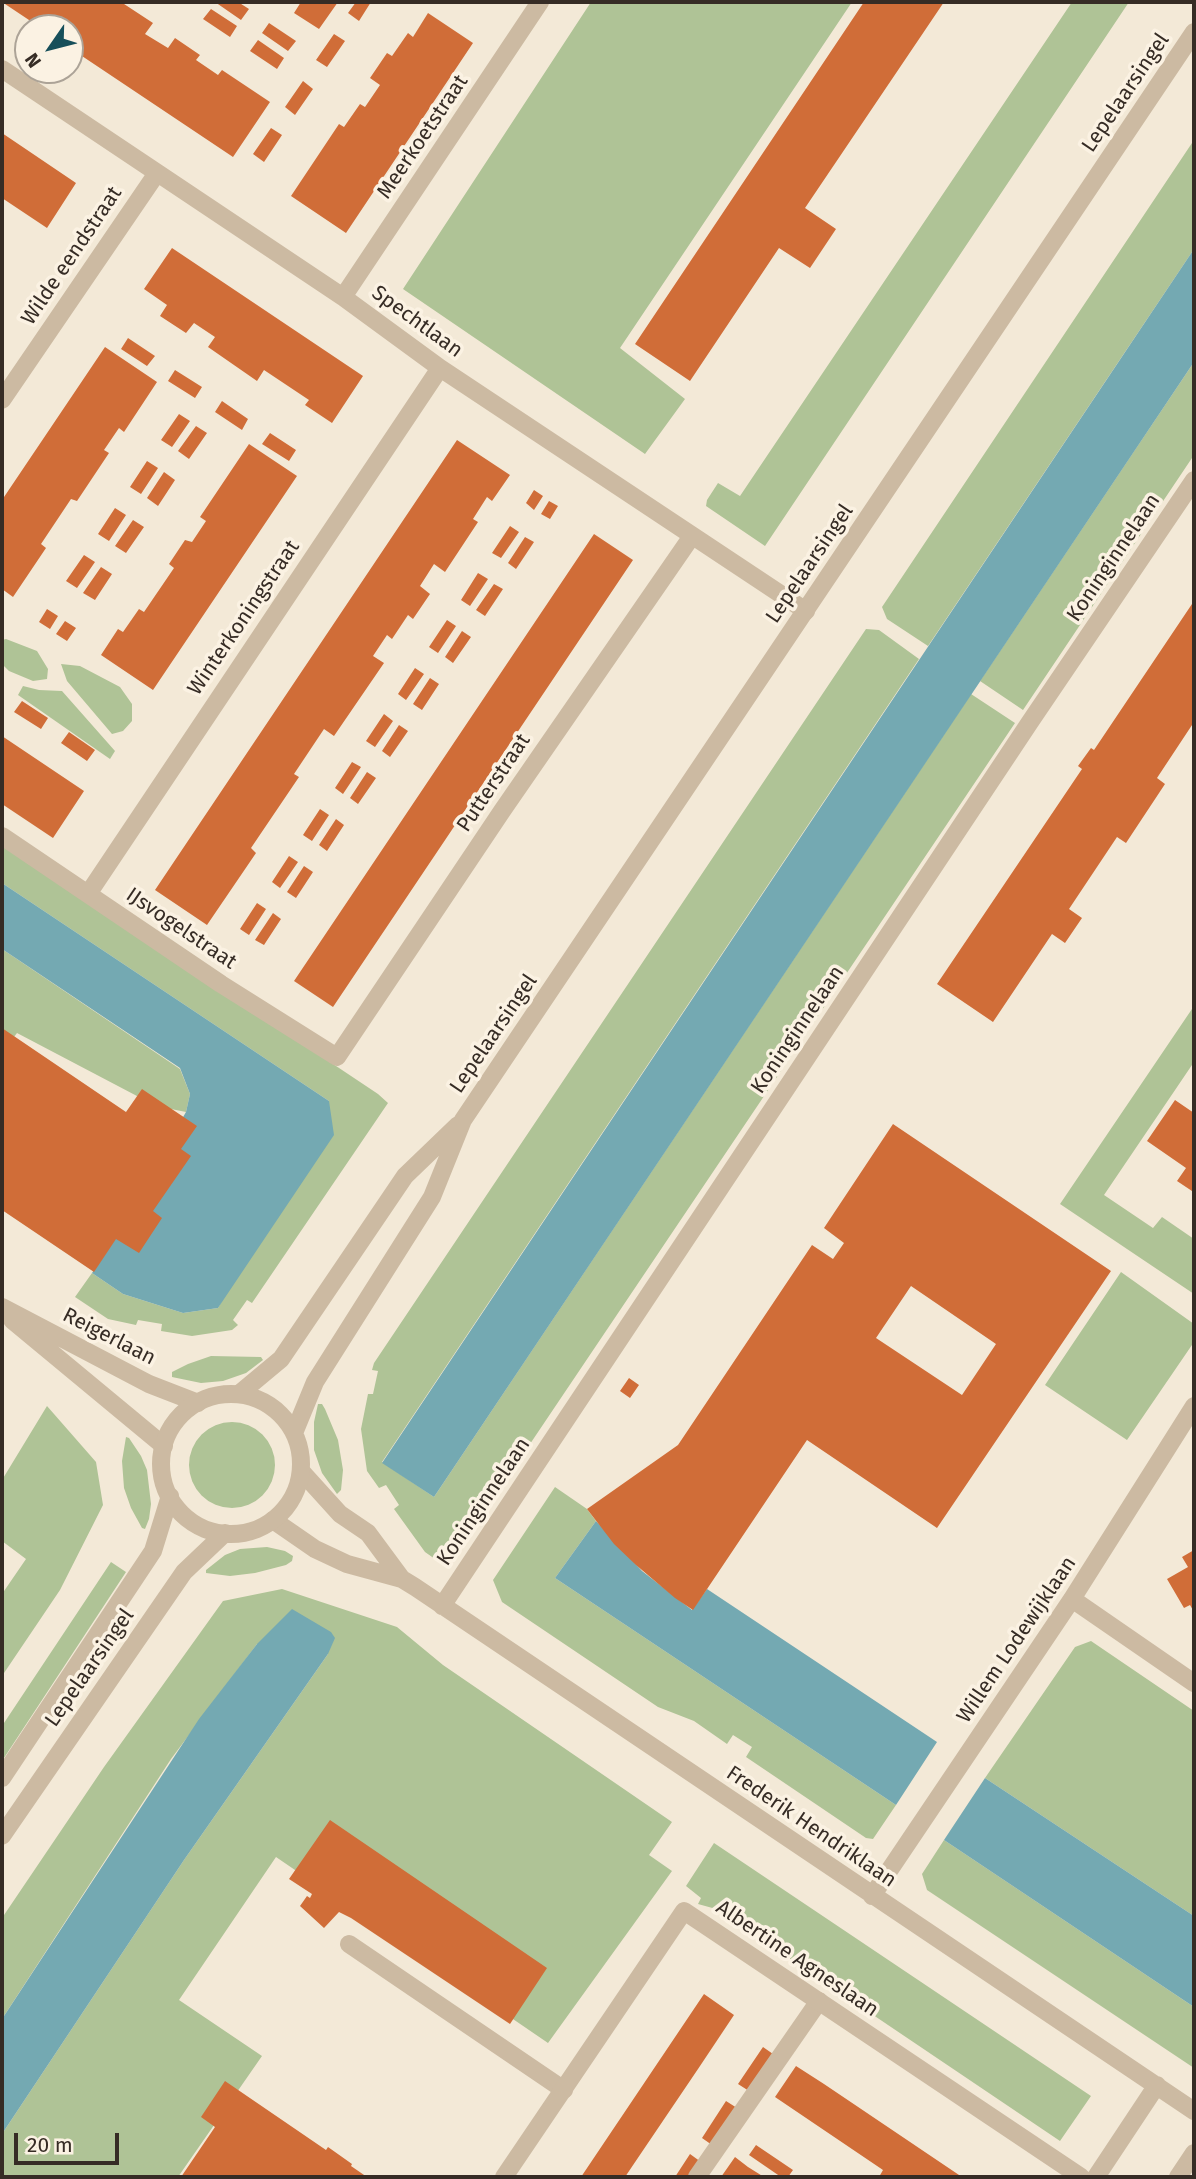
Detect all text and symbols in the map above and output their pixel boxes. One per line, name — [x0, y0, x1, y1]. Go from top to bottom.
north arrow — [14, 14, 84, 84]
street label: Lepelaarsingel — [1077, 29, 1175, 157]
text: N — [20, 48, 46, 72]
street label: Meerkoetstraat — [372, 70, 474, 204]
street label: Wilde eendstraat — [16, 182, 128, 330]
street label: Spechtlaan — [367, 281, 467, 363]
street label: Koninginnelaan — [1062, 489, 1166, 627]
street label: Lepelaarsingel — [761, 500, 859, 628]
street label: Winterkoningstraat — [183, 536, 305, 700]
street label: Putterstraat — [452, 729, 536, 837]
street label: IJsvogelstraat — [121, 883, 241, 975]
street label: Koninginnelaan — [746, 961, 850, 1099]
street label: Lepelaarsingel — [445, 970, 543, 1098]
street label: Reigerlaan — [58, 1303, 160, 1371]
street label: Koninginnelaan — [432, 1433, 536, 1571]
street label: Willem Lodewijklaan — [952, 1552, 1082, 1728]
street label: Lepelaarsingel — [40, 1604, 140, 1732]
street label: Frederik Hendriklaan — [721, 1761, 901, 1893]
street label: Albertine Agneslaan — [711, 1895, 883, 2023]
scale bar — [18, 2120, 122, 2164]
text: 20 m — [27, 2132, 73, 2158]

